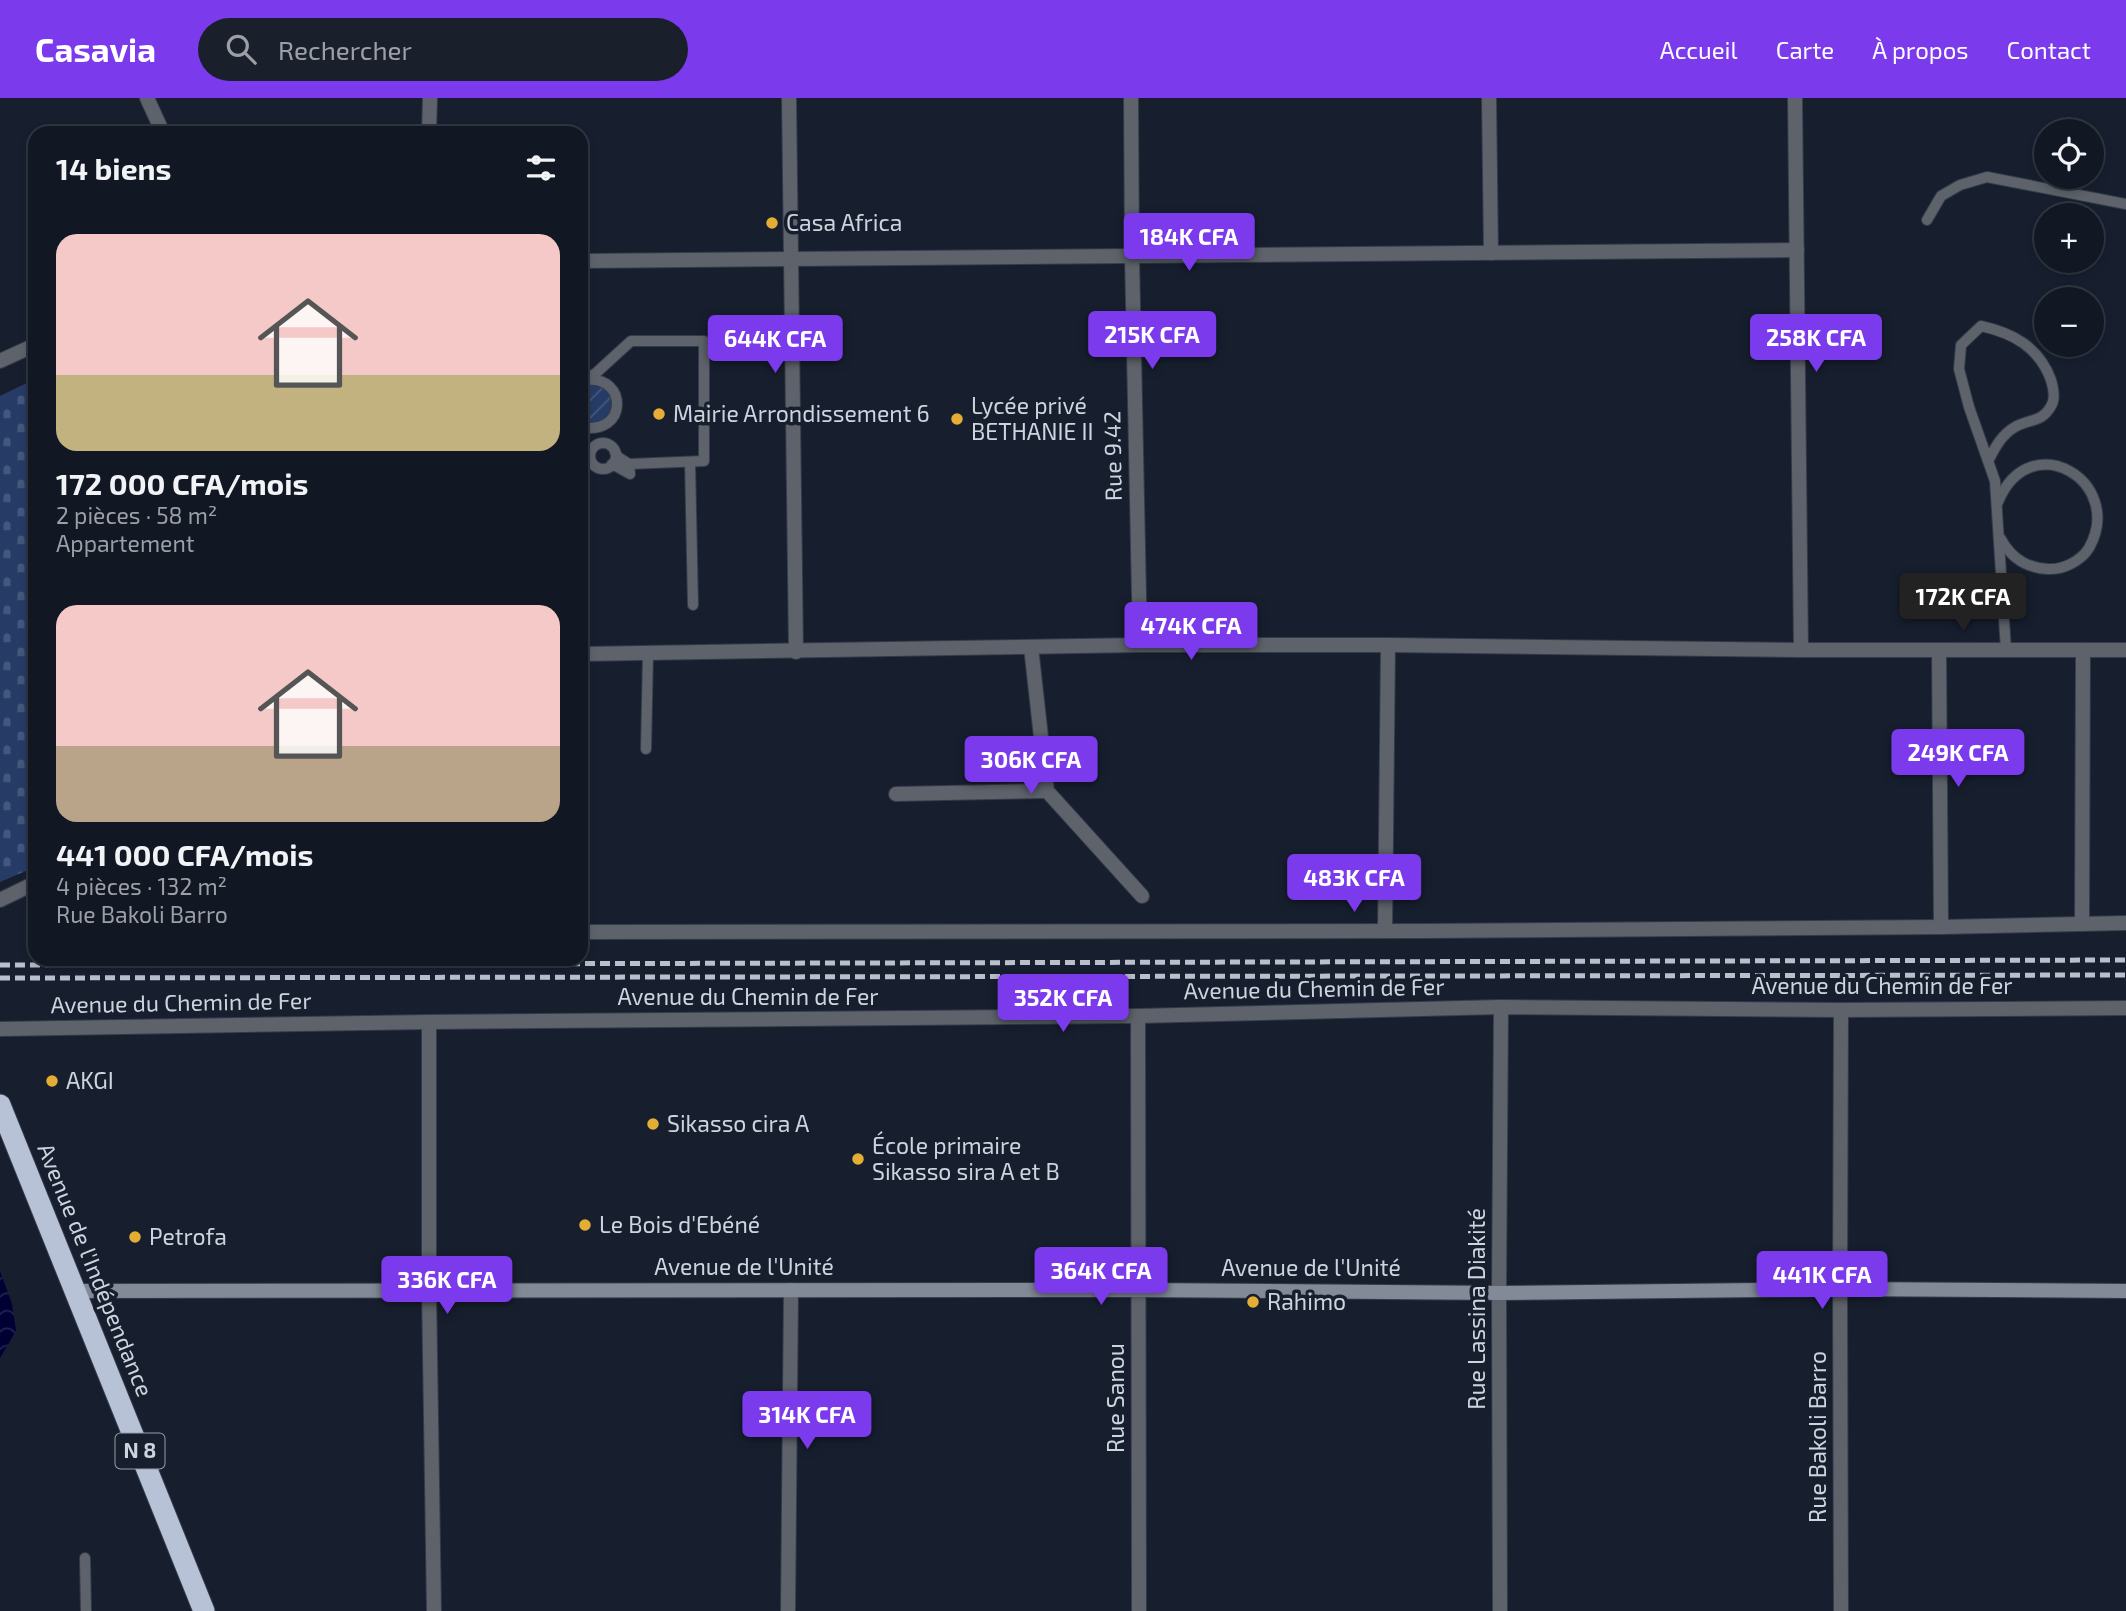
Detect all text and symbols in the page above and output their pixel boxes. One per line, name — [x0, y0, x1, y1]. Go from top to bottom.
search box — [198, 18, 688, 81]
text: Casavia — [35, 29, 156, 69]
icon: search — [222, 30, 260, 68]
text: Rechercher — [278, 34, 412, 65]
text: Accueil — [1660, 35, 1738, 64]
text: Carte — [1776, 35, 1834, 64]
text: À propos — [1872, 35, 1969, 64]
text: Contact — [2007, 35, 2091, 64]
map controls — [2034, 119, 2104, 357]
button: locate — [2034, 119, 2104, 189]
icon: filters — [522, 149, 560, 187]
text: 14 biens — [56, 150, 172, 186]
button: + — [2034, 203, 2104, 273]
place label: Casa Africa — [786, 208, 902, 236]
pin: 184K CFA — [1117, 214, 1261, 273]
marker: Casa Africa — [764, 215, 780, 231]
text: 184K CFA — [1140, 222, 1238, 250]
icon: home — [245, 280, 371, 406]
button: − — [2034, 287, 2104, 357]
pin: 215K CFA — [1080, 312, 1224, 371]
pin: 258K CFA — [1744, 314, 1888, 374]
pin: 644K CFA — [703, 316, 847, 375]
text: 215K CFA — [1104, 320, 1200, 348]
text: 258K CFA — [1766, 323, 1866, 351]
text: 644K CFA — [724, 324, 826, 352]
place label: Lycée privé BETHANIE II — [971, 391, 1093, 445]
place label: Mairie Arrondissement 6 — [673, 399, 930, 427]
marker: Mairie Arrondissement 6 — [651, 406, 667, 422]
marker: Lycée privé BETHANIE II — [949, 411, 965, 427]
street label: Rue 9.42 — [1097, 411, 1127, 501]
text: 172 000 CFA/mois — [56, 465, 309, 501]
text: 2 pièces · 58 m² — [56, 501, 217, 529]
text: Appartement — [56, 529, 195, 557]
pin: 172K CFA — [1891, 574, 2035, 633]
text: 172K CFA — [1915, 582, 2011, 610]
pin: 474K CFA — [1119, 602, 1263, 662]
text: 474K CFA — [1140, 611, 1242, 639]
icon: home — [245, 651, 371, 777]
pin: 249K CFA — [1886, 730, 2030, 789]
pin: 306K CFA — [959, 736, 1103, 796]
text: 249K CFA — [1907, 738, 2009, 766]
text: 306K CFA — [981, 745, 1081, 773]
text: 441 000 CFA/mois — [56, 836, 313, 872]
pin: 483K CFA — [1282, 854, 1426, 914]
text: 483K CFA — [1303, 863, 1405, 891]
text: 4 pièces · 132 m² — [56, 872, 227, 900]
text: Rue Bakoli Barro — [56, 900, 228, 928]
street label: Avenue du Chemin de Fer — [1751, 971, 2013, 999]
street label: Avenue du Chemin de Fer — [1183, 972, 1445, 1004]
pin: 352K CFA — [991, 974, 1135, 1034]
street label: Avenue du Chemin de Fer — [617, 982, 879, 1010]
text: 352K CFA — [1014, 983, 1112, 1011]
street label: Avenue du Chemin de Fer — [50, 986, 312, 1018]
place label: AKGI — [66, 1066, 114, 1094]
marker: AKGI — [44, 1073, 60, 1089]
place label: Sikasso cira A — [667, 1109, 810, 1137]
marker: Sikasso cira A — [645, 1116, 661, 1132]
place label: École primaire Sikasso sira A et B — [872, 1131, 1060, 1185]
street label: Avenue de l'Indépendance — [32, 1139, 160, 1400]
marker: École primaire Sikasso sira A et B — [850, 1151, 866, 1167]
street label: Rue Lassina Diakité — [1462, 1208, 1490, 1410]
place label: Le Bois d'Ebéné — [599, 1210, 760, 1238]
marker: Le Bois d'Ebéné — [577, 1217, 593, 1233]
place label: Petrofa — [149, 1222, 227, 1250]
marker: Petrofa — [127, 1229, 143, 1245]
pin: 364K CFA — [1029, 1248, 1173, 1307]
street label: Avenue de l'Unité — [654, 1252, 834, 1280]
pin: 441K CFA — [1750, 1252, 1894, 1311]
street label: Avenue de l'Unité — [1221, 1253, 1401, 1281]
pin: 336K CFA — [375, 1256, 519, 1316]
text: 364K CFA — [1051, 1256, 1151, 1284]
text: 441K CFA — [1773, 1260, 1871, 1288]
text: 336K CFA — [397, 1265, 497, 1293]
place label: Rahimo — [1267, 1287, 1346, 1315]
marker: Rahimo — [1245, 1294, 1261, 1310]
street label: Rue Sanou — [1101, 1343, 1129, 1453]
street label: Rue Bakoli Barro — [1803, 1351, 1831, 1523]
pin: 314K CFA — [735, 1392, 879, 1451]
text: 314K CFA — [758, 1400, 856, 1428]
road number: N 8 — [116, 1434, 164, 1468]

